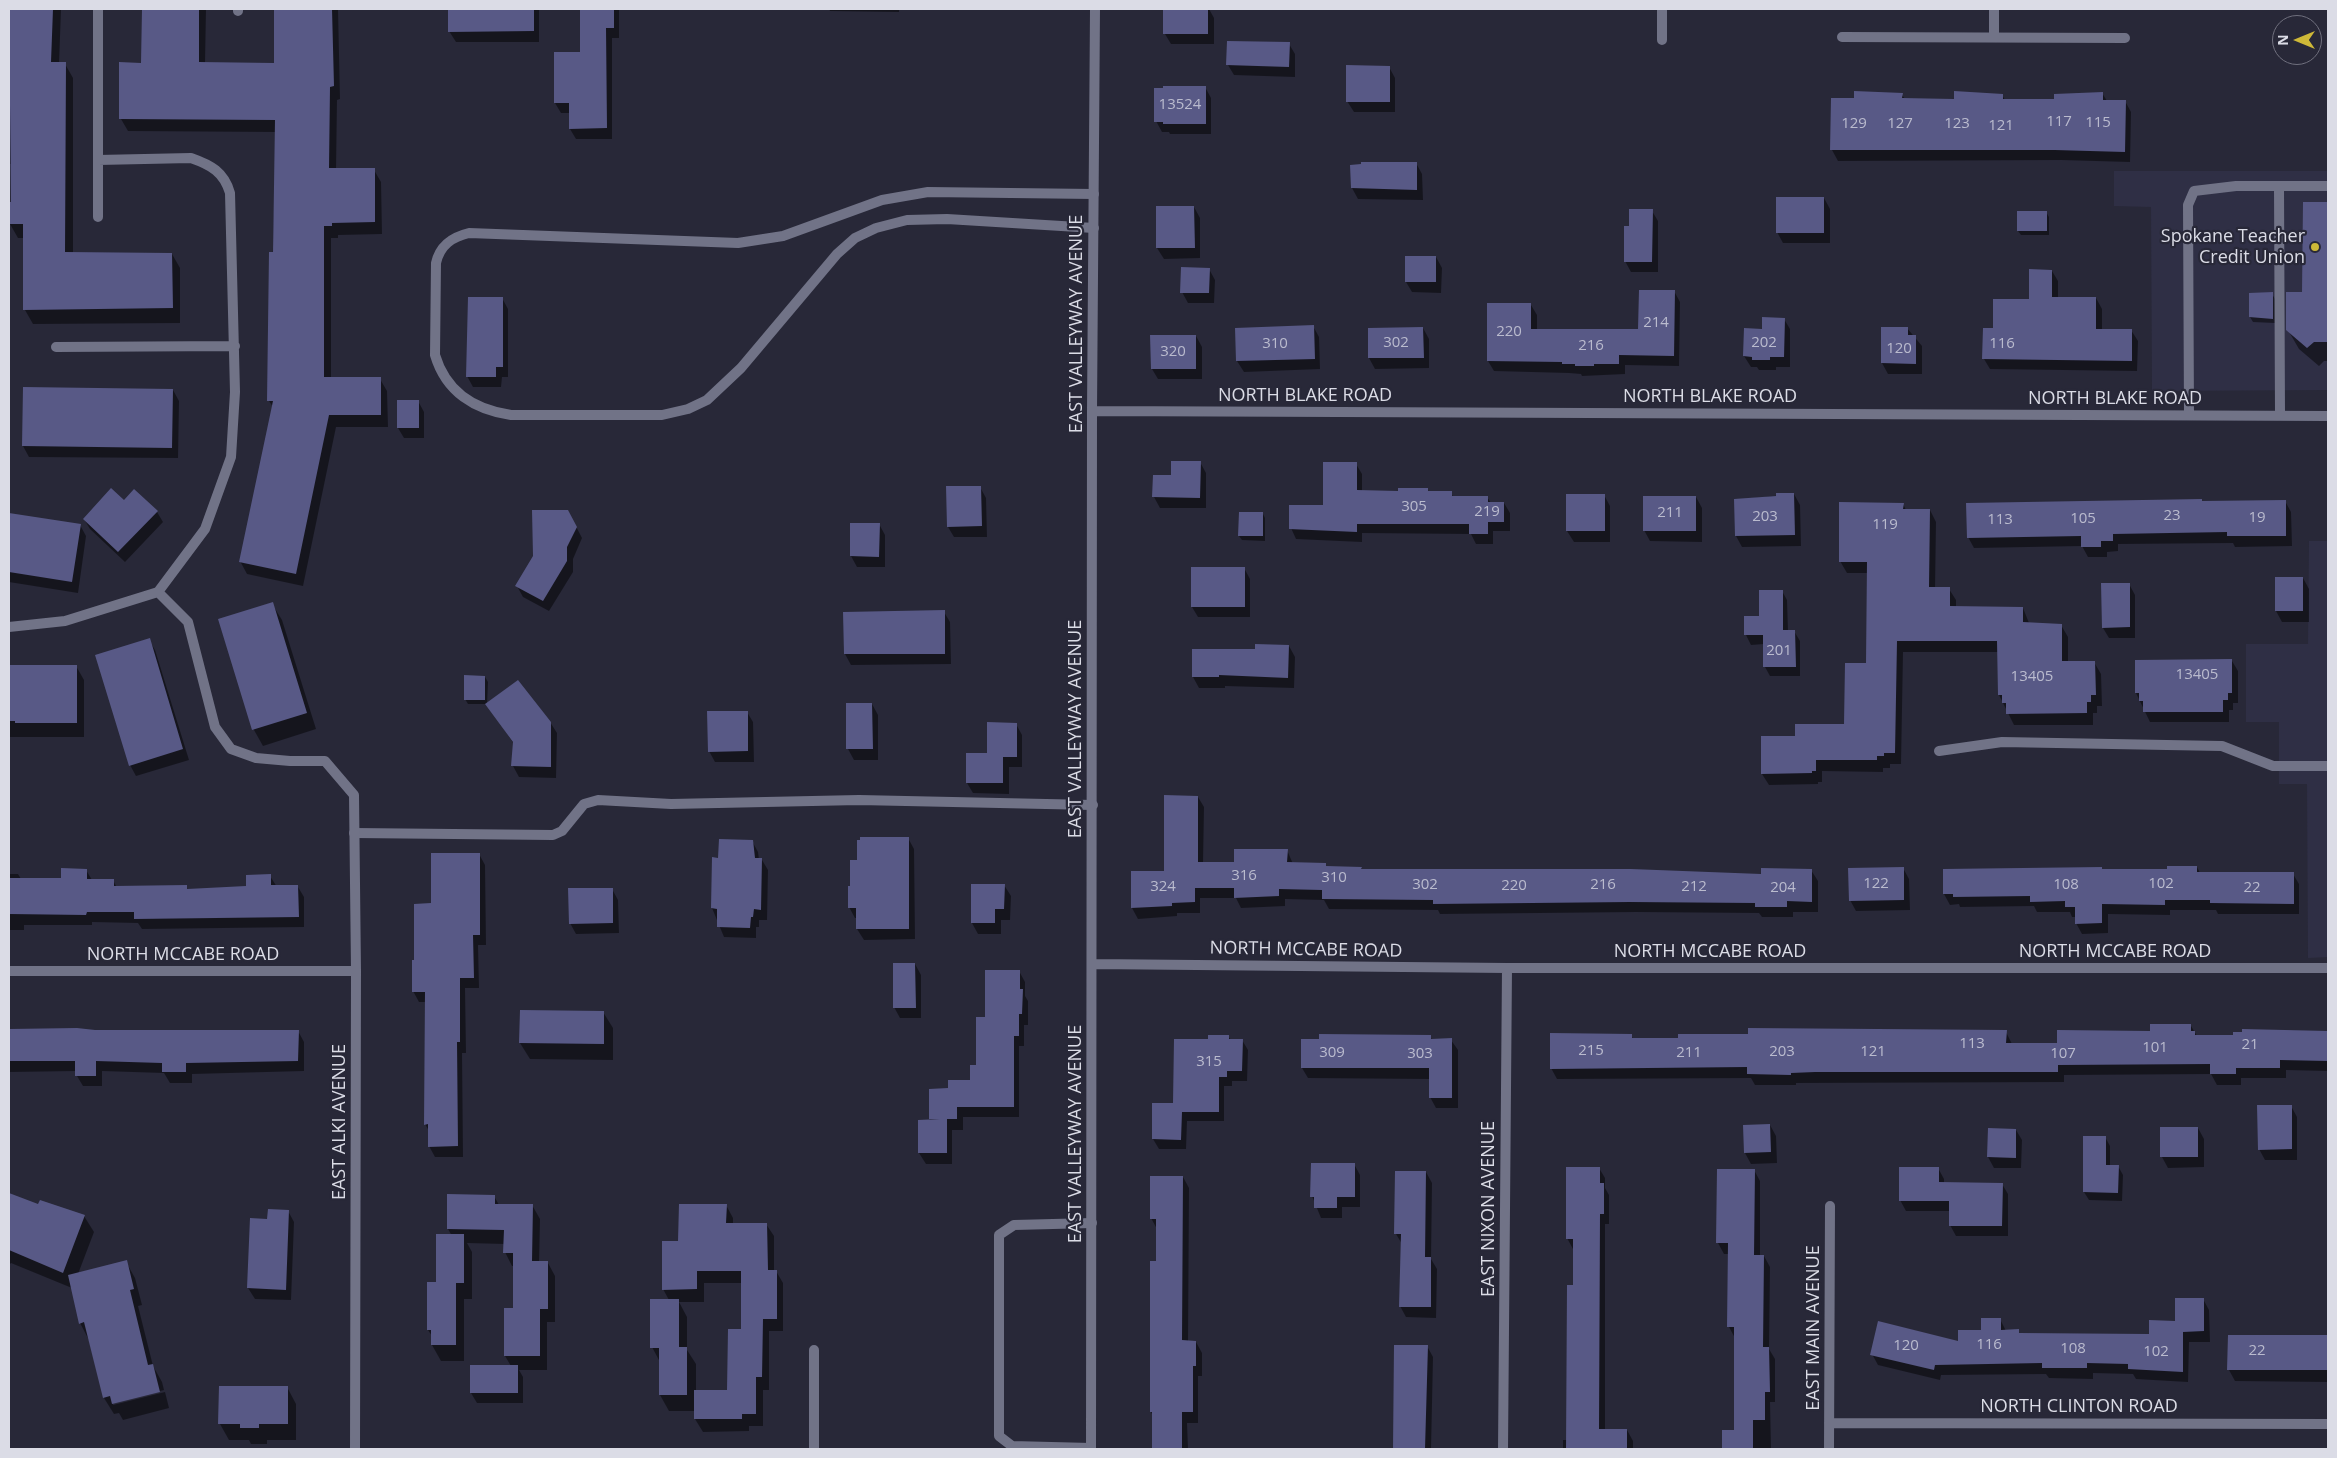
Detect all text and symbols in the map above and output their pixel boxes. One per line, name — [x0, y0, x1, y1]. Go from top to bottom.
north arrow — [2272, 15, 2322, 65]
text: N — [2273, 34, 2292, 46]
house number: 13524 — [1159, 96, 1201, 114]
house number: 117 — [2046, 113, 2072, 131]
house number: 115 — [2085, 114, 2111, 132]
house number: 129 — [1841, 115, 1867, 133]
house number: 127 — [1887, 115, 1913, 133]
house number: 123 — [1944, 115, 1970, 133]
house number: 121 — [1988, 117, 2014, 135]
street label: EAST VALLEYWAY AVENUE — [1066, 215, 1088, 433]
place label: Spokane Teacher Credit Union — [2161, 226, 2305, 268]
marker: Spokane Teacher Credit Union — [2309, 241, 2321, 253]
house number: 214 — [1643, 314, 1669, 332]
house number: 220 — [1496, 323, 1522, 341]
house number: 302 — [1383, 334, 1409, 352]
house number: 202 — [1751, 334, 1777, 352]
house number: 310 — [1262, 335, 1288, 353]
house number: 116 — [1989, 335, 2015, 353]
house number: 216 — [1578, 337, 1604, 355]
house number: 120 — [1886, 340, 1912, 358]
house number: 320 — [1160, 343, 1186, 361]
street label: NORTH BLAKE ROAD — [1218, 385, 1392, 407]
street label: NORTH BLAKE ROAD — [1623, 386, 1797, 408]
street label: NORTH BLAKE ROAD — [2028, 388, 2202, 410]
house number: 305 — [1401, 498, 1427, 516]
house number: 219 — [1474, 503, 1500, 521]
house number: 211 — [1657, 504, 1683, 522]
house number: 23 — [2163, 507, 2181, 525]
house number: 203 — [1752, 508, 1778, 526]
house number: 19 — [2248, 509, 2266, 527]
house number: 105 — [2070, 510, 2096, 528]
house number: 113 — [1987, 511, 2013, 529]
house number: 119 — [1872, 516, 1898, 534]
street label: EAST VALLEYWAY AVENUE — [1065, 620, 1087, 838]
house number: 201 — [1766, 642, 1792, 660]
house number: 13405 — [2176, 666, 2218, 684]
house number: 13405 — [2011, 668, 2053, 686]
house number: 316 — [1231, 867, 1257, 885]
house number: 310 — [1321, 869, 1347, 887]
house number: 122 — [1863, 875, 1889, 893]
house number: 102 — [2148, 875, 2174, 893]
house number: 302 — [1412, 876, 1438, 894]
house number: 216 — [1590, 876, 1616, 894]
house number: 108 — [2053, 876, 2079, 894]
house number: 220 — [1501, 877, 1527, 895]
house number: 324 — [1150, 878, 1176, 896]
house number: 212 — [1681, 878, 1707, 896]
house number: 204 — [1770, 879, 1796, 897]
house number: 22 — [2243, 879, 2261, 897]
street label: NORTH MCCABE ROAD — [1210, 938, 1402, 962]
street label: NORTH MCCABE ROAD — [1614, 941, 1806, 963]
street label: NORTH MCCABE ROAD — [2019, 941, 2211, 963]
street label: NORTH MCCABE ROAD — [87, 944, 279, 966]
street label: EAST VALLEYWAY AVENUE — [1065, 1025, 1087, 1243]
house number: 113 — [1959, 1035, 1985, 1053]
house number: 21 — [2241, 1036, 2259, 1054]
house number: 101 — [2142, 1039, 2168, 1057]
house number: 215 — [1578, 1042, 1604, 1060]
house number: 203 — [1769, 1043, 1795, 1061]
house number: 121 — [1860, 1043, 1886, 1061]
street label: EAST ALKI AVENUE — [329, 1044, 351, 1200]
house number: 309 — [1319, 1044, 1345, 1062]
house number: 211 — [1676, 1044, 1702, 1062]
house number: 303 — [1407, 1045, 1433, 1063]
house number: 107 — [2050, 1045, 2076, 1063]
house number: 315 — [1196, 1053, 1222, 1071]
street label: EAST NIXON AVENUE — [1478, 1121, 1500, 1297]
street label: EAST MAIN AVENUE — [1803, 1245, 1825, 1411]
house number: 116 — [1976, 1336, 2002, 1354]
house number: 120 — [1893, 1337, 1919, 1355]
house number: 108 — [2060, 1340, 2086, 1358]
house number: 22 — [2248, 1342, 2266, 1360]
house number: 102 — [2143, 1343, 2169, 1361]
street label: NORTH CLINTON ROAD — [1980, 1396, 2178, 1418]

